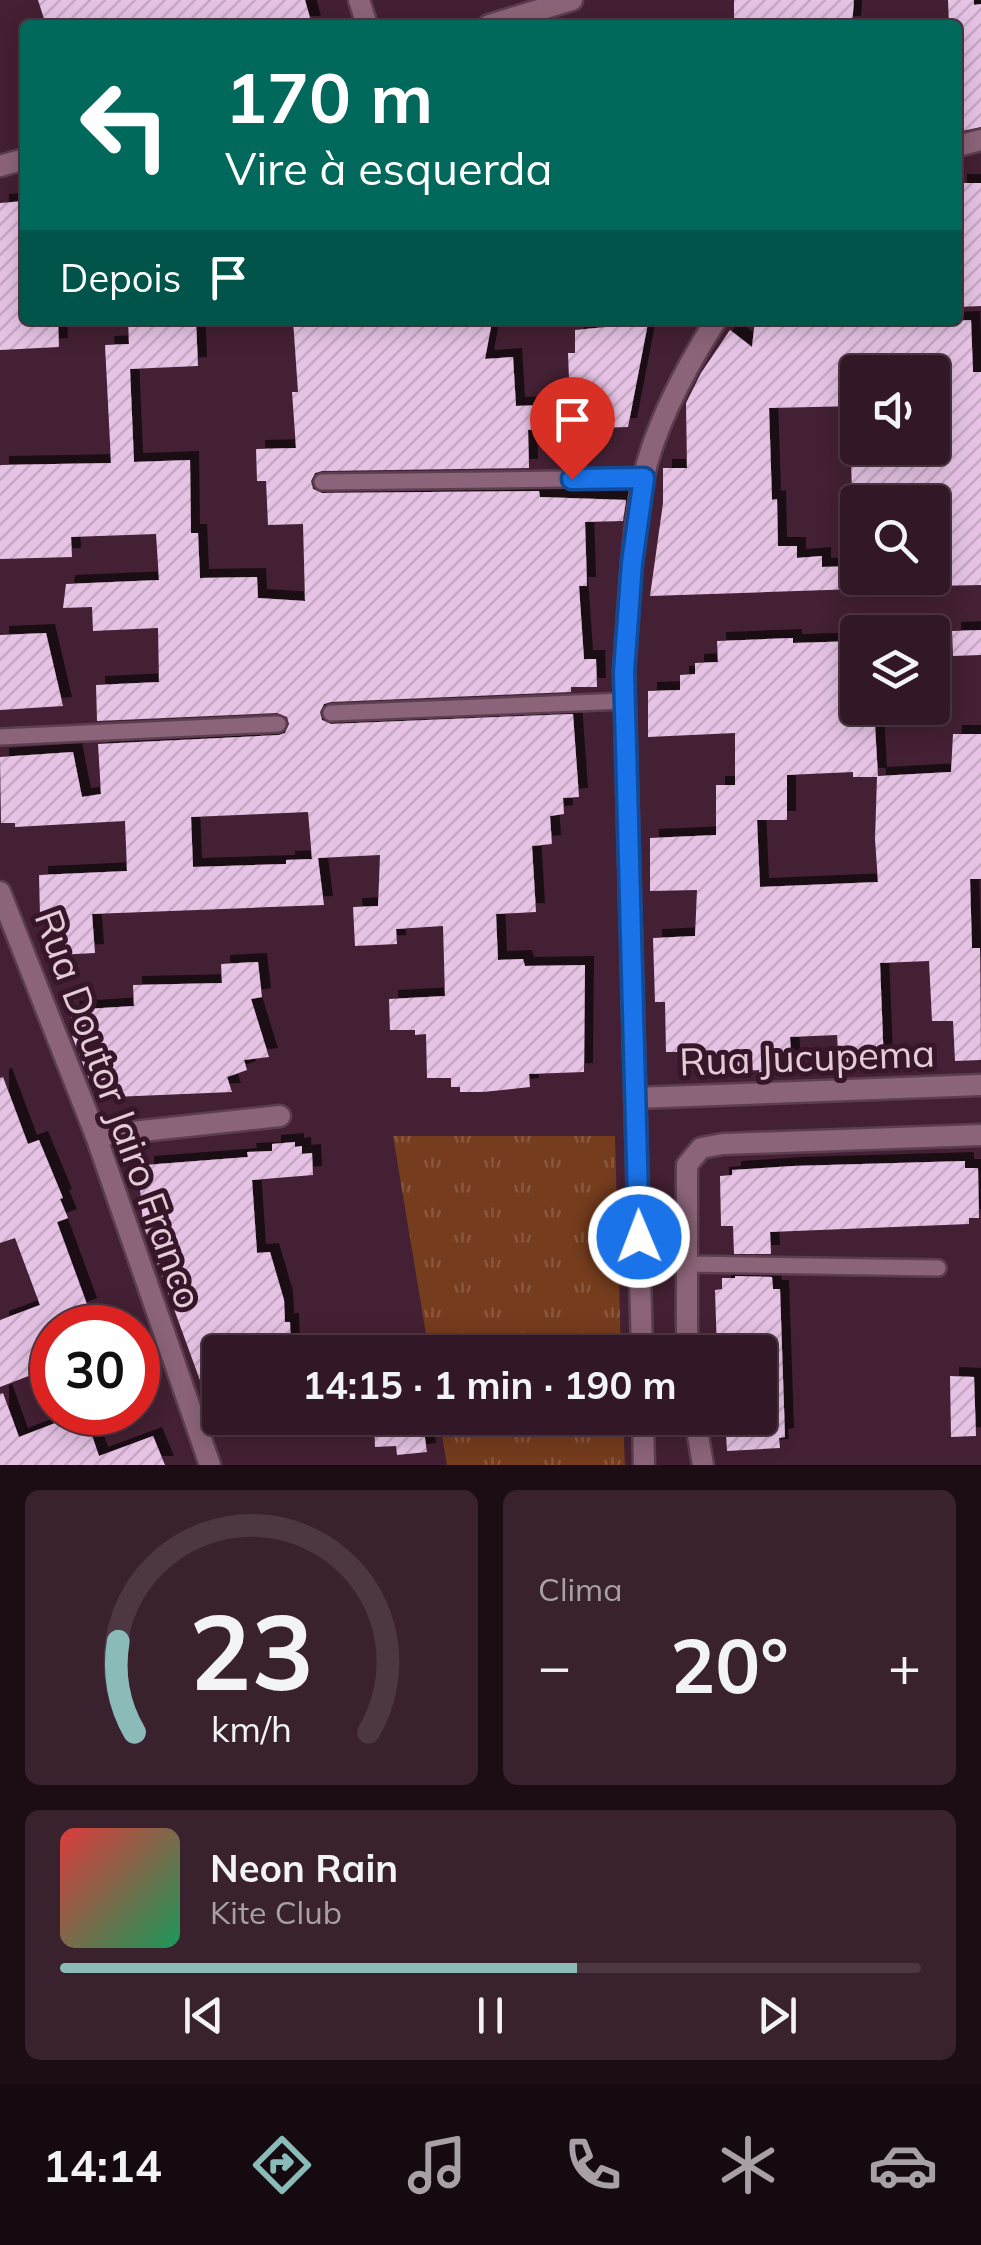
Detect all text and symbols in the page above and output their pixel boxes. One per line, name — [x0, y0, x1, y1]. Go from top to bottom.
text: 170 m — [225, 53, 433, 141]
icon: left — [60, 60, 190, 190]
text: Vire à esquerda — [225, 140, 552, 196]
icon: arrive — [201, 250, 256, 305]
text: Depois — [60, 254, 181, 302]
map controls — [840, 355, 950, 725]
button: sound — [840, 355, 950, 465]
pin — [530, 377, 615, 480]
icon: arrive — [545, 392, 600, 447]
button: search — [840, 485, 950, 595]
button: layers — [840, 615, 950, 725]
street label: Rua Doutor Jairo Franco — [24, 903, 214, 1315]
street label: Rua Jucupema — [678, 1029, 936, 1085]
position arrow — [587, 1185, 691, 1289]
speed limit sign: 30 — [30, 1305, 160, 1435]
text: 14:15 · 1 min · 190 m — [302, 1361, 677, 1409]
text: Clima — [538, 1569, 622, 1609]
text: 23 — [189, 1585, 314, 1716]
text: 20° — [670, 1618, 789, 1712]
text: − — [538, 1631, 571, 1700]
text: + — [888, 1631, 921, 1700]
text: km/h — [211, 1706, 292, 1751]
text: Neon Rain — [210, 1844, 398, 1892]
text: Kite Club — [210, 1892, 342, 1932]
icon: previous — [176, 1988, 231, 2043]
icon: pause — [463, 1988, 518, 2043]
icon: next — [750, 1988, 805, 2043]
icon: directions — [247, 2130, 317, 2200]
icon: music — [402, 2130, 472, 2200]
icon: phone — [558, 2130, 628, 2200]
icon: climate — [713, 2130, 783, 2200]
icon: car — [868, 2130, 938, 2200]
text: 14:14 — [43, 2137, 162, 2193]

